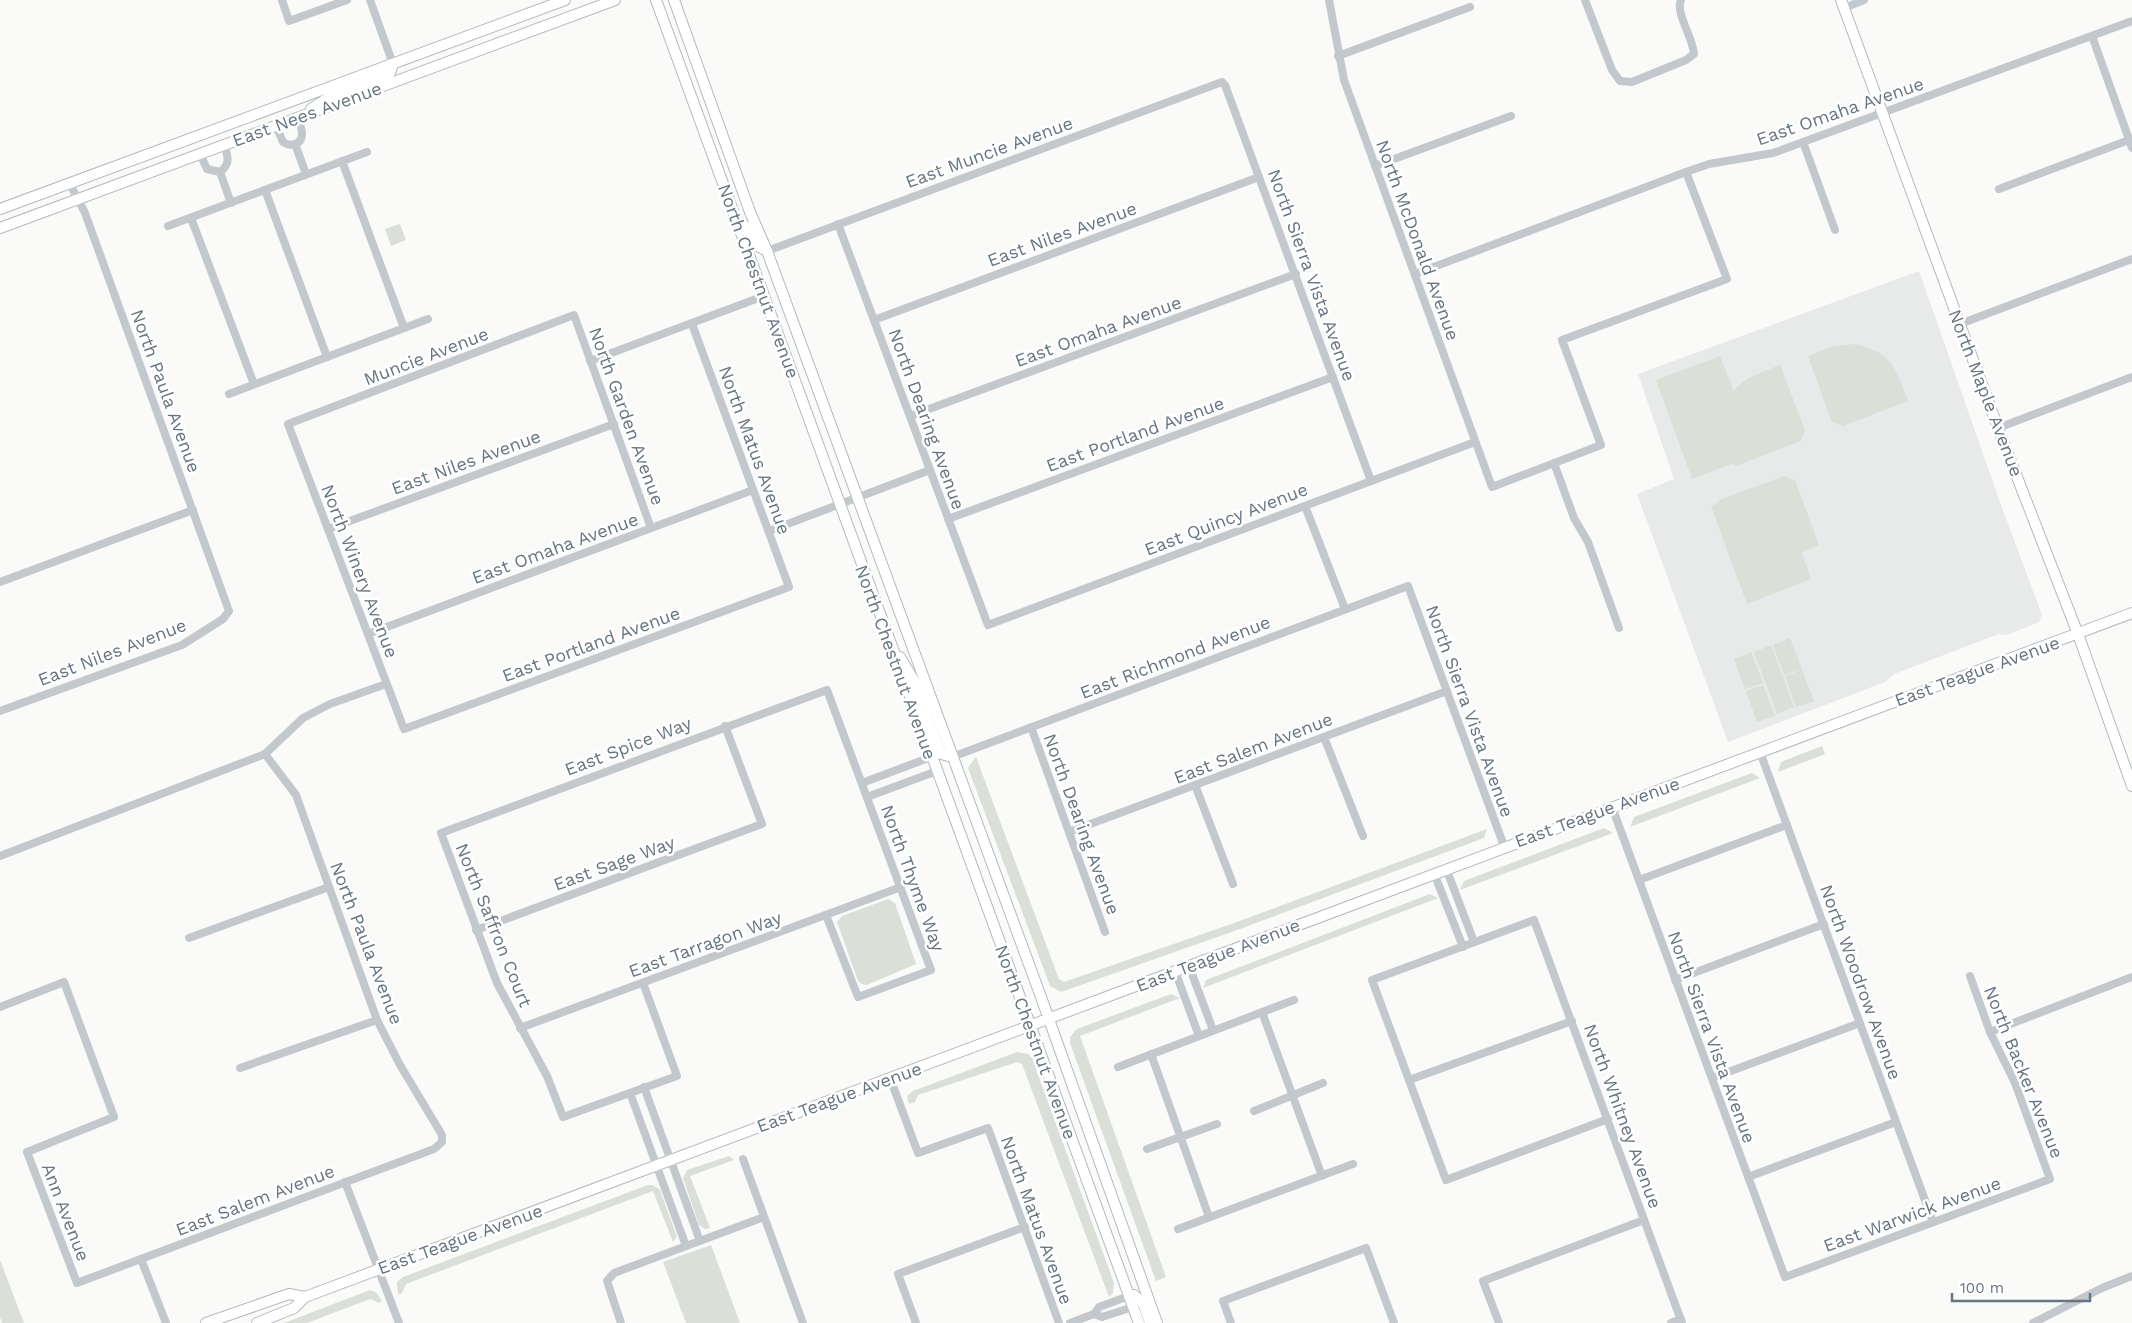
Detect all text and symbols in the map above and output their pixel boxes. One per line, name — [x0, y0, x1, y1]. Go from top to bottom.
street label: East Omaha Avenue — [1754, 72, 1926, 150]
street label: East Nees Avenue — [230, 77, 384, 151]
street label: East Muncie Avenue — [902, 112, 1076, 192]
street label: North McDonald Avenue — [1372, 137, 1464, 343]
street label: North Sierra Vista Avenue — [1264, 166, 1360, 384]
street label: North Chestnut Avenue — [714, 181, 804, 381]
street label: East Niles Avenue — [984, 197, 1140, 271]
street label: East Omaha Avenue — [1012, 291, 1184, 371]
street label: North Paula Avenue — [127, 307, 205, 475]
street label: North Maple Avenue — [1944, 307, 2028, 479]
street label: Muncie Avenue — [361, 323, 491, 389]
street label: North Garden Avenue — [585, 324, 669, 508]
street label: North Dearing Avenue — [884, 326, 970, 512]
street label: North Matus Avenue — [715, 363, 795, 537]
street label: East Portland Avenue — [1043, 392, 1227, 476]
street label: East Niles Avenue — [388, 425, 544, 499]
street label: East Quincy Avenue — [1141, 478, 1311, 560]
street label: North Winery Avenue — [317, 481, 403, 661]
street label: East Omaha Avenue — [469, 508, 641, 588]
street label: North Chestnut Avenue — [851, 562, 941, 762]
street label: East Portland Avenue — [499, 602, 683, 686]
street label: North Sierra Vista Avenue — [1422, 602, 1518, 820]
street label: East Richmond Avenue — [1077, 611, 1273, 703]
street label: East Niles Avenue — [35, 614, 189, 690]
street label: East Teague Avenue — [1892, 631, 2062, 711]
street label: East Salem Avenue — [1171, 708, 1335, 788]
street label: East Spice Way — [562, 712, 695, 780]
street label: North Dearing Avenue — [1039, 731, 1125, 917]
street label: East Teague Avenue — [1512, 772, 1682, 852]
street label: North Thyme Way — [877, 802, 950, 955]
street label: East Sage Way — [550, 831, 678, 895]
street label: North Saffron Court — [452, 840, 537, 1010]
street label: North Paula Avenue — [326, 859, 408, 1027]
street label: North Woodrow Avenue — [1816, 882, 1906, 1082]
street label: East Tarragon Way — [626, 906, 785, 981]
street label: East Teague Avenue — [1133, 914, 1303, 996]
street label: North Sierra Vista Avenue — [1664, 928, 1760, 1146]
street label: North Chestnut Avenue — [991, 942, 1081, 1142]
street label: North Backer Avenue — [1980, 983, 2068, 1161]
street label: North Whitney Avenue — [1580, 1021, 1666, 1211]
street label: East Teague Avenue — [754, 1057, 924, 1137]
street label: North Matus Avenue — [997, 1133, 1077, 1307]
street label: Ann Avenue — [38, 1160, 94, 1264]
street label: East Salem Avenue — [173, 1160, 337, 1240]
street label: East Warwick Avenue — [1820, 1172, 2004, 1256]
street label: East Teague Avenue — [375, 1199, 545, 1279]
scale bar — [1952, 1270, 2090, 1302]
text: 100 m — [1960, 1279, 2004, 1297]

